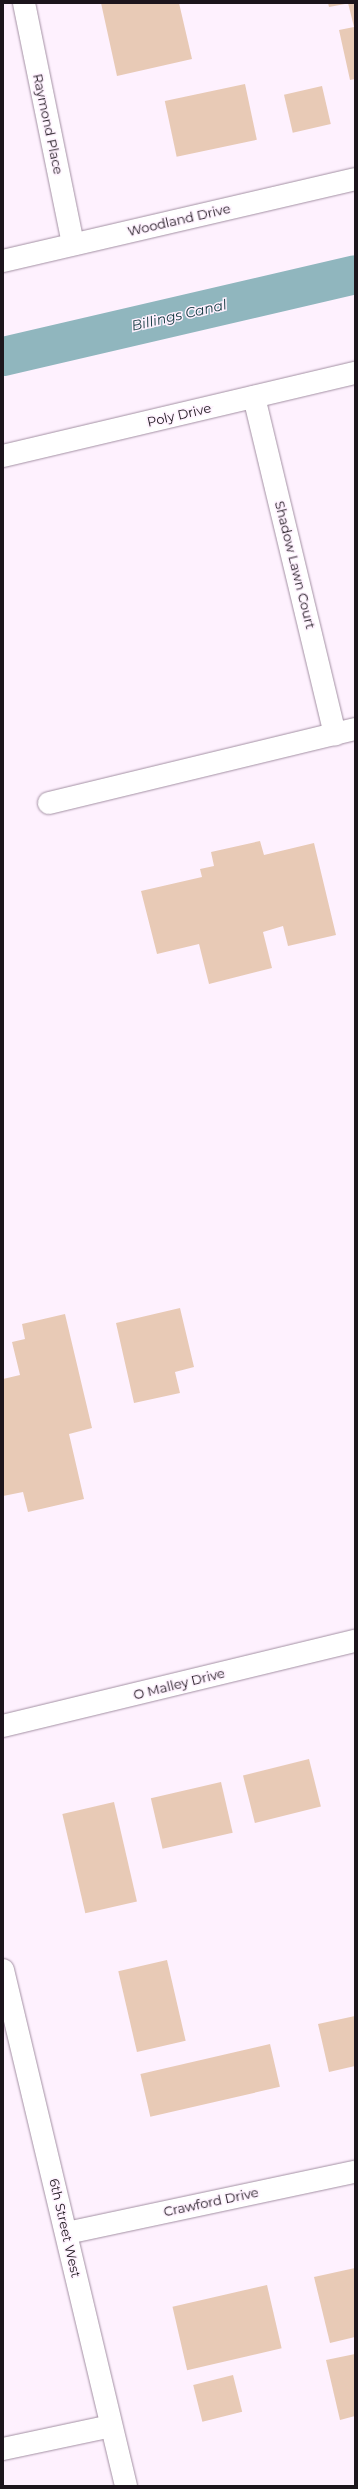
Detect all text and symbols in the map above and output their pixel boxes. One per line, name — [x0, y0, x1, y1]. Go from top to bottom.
street label: Raymond Place — [30, 72, 66, 176]
street label: Woodland Drive — [126, 201, 232, 239]
water label: Billings Canal — [130, 296, 228, 334]
street label: Poly Drive — [145, 400, 213, 430]
street label: Shadow Lawn Court — [272, 499, 318, 631]
street label: O Malley Drive — [132, 1665, 226, 1703]
street label: 6th Street West — [46, 2177, 84, 2279]
street label: Crawford Drive — [162, 2184, 260, 2220]

